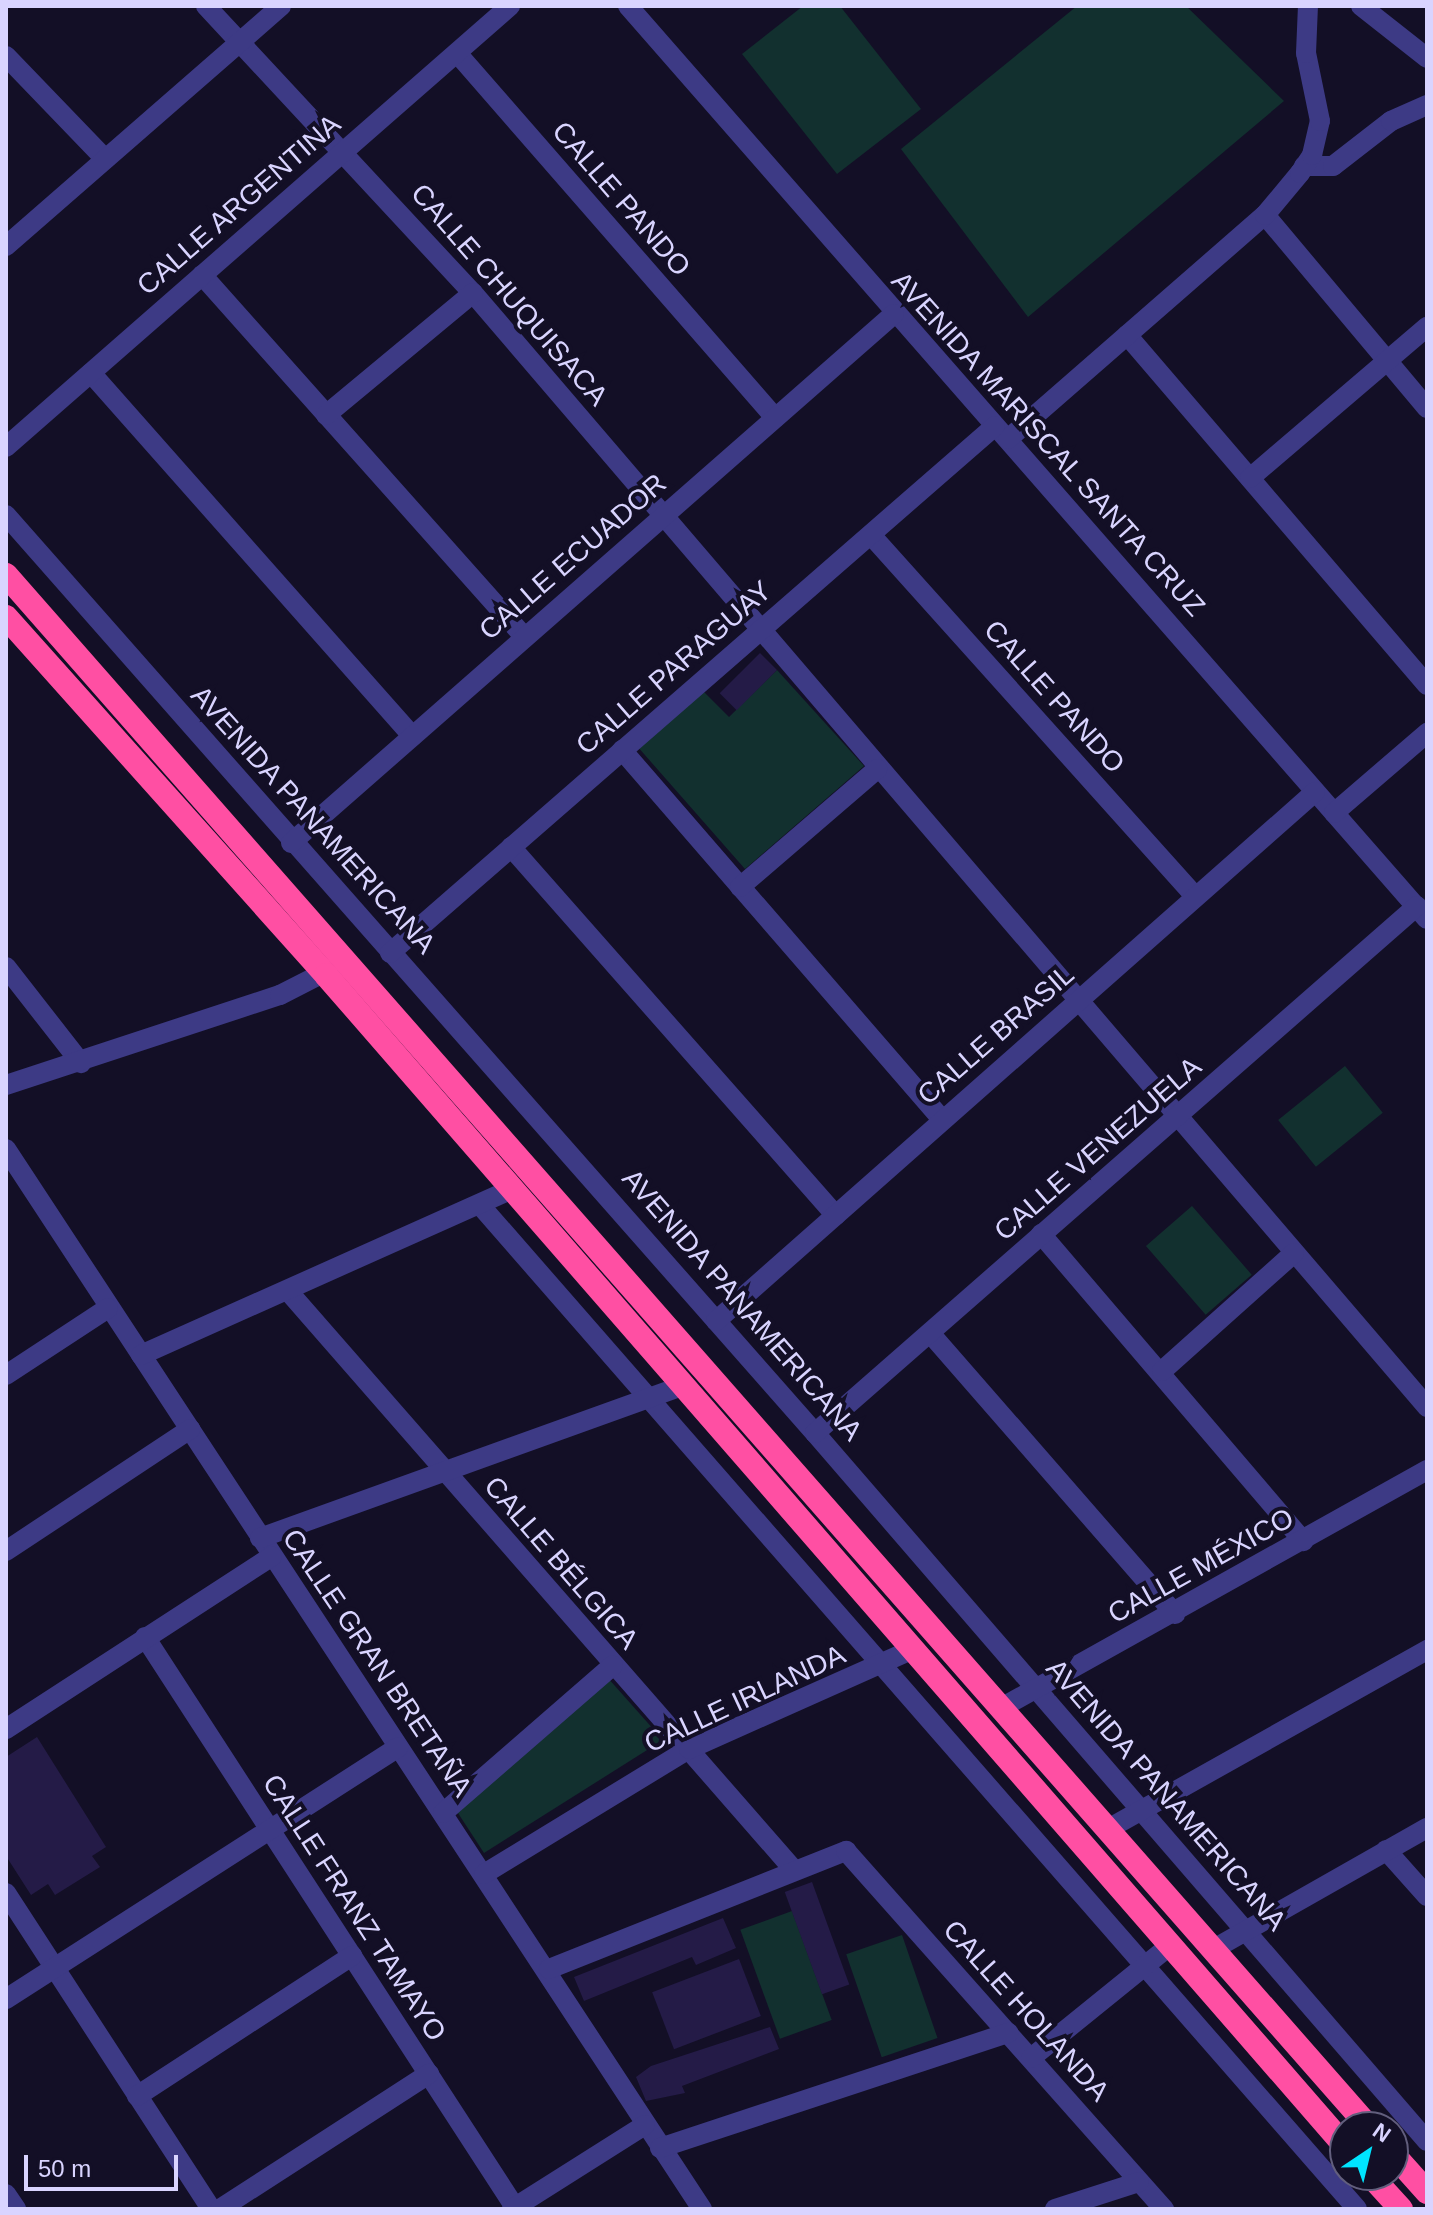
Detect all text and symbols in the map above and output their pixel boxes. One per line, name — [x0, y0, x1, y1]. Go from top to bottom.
street label: CALLE ARGENTINA — [130, 107, 348, 303]
street label: CALLE PANDO — [545, 115, 697, 283]
street label: CALLE CHUQUISACA — [403, 177, 615, 413]
street label: AVENIDA MARISCAL SANTA CRUZ — [883, 263, 1213, 625]
street label: CALLE ECUADOR — [473, 467, 673, 647]
street label: CALLE PARAGUAY — [569, 574, 779, 762]
street label: CALLE PANDO — [977, 614, 1131, 780]
street label: AVENIDA PANAMERICANA — [183, 678, 443, 962]
street label: CALLE BRASIL — [911, 958, 1081, 1112]
street label: CALLE VENEZUELA — [988, 1050, 1208, 1248]
street label: AVENIDA PANAMERICANA — [614, 1162, 870, 1448]
street label: CALLE BÉLGICA — [477, 1470, 645, 1656]
street label: CALLE MÉXICO — [1102, 1501, 1300, 1631]
street label: CALLE GRAN BRETAÑA — [275, 1523, 479, 1803]
street label: CALLE IRLANDA — [639, 1638, 851, 1760]
street label: AVENIDA PANAMERICANA — [1038, 1652, 1294, 1938]
street label: CALLE FRANZ TAMAYO — [255, 1768, 453, 2048]
street label: CALLE HOLANDA — [936, 1914, 1116, 2108]
north arrow — [1329, 2111, 1409, 2191]
text: N — [1368, 2118, 1396, 2147]
scale bar — [28, 2139, 182, 2189]
text: 50 m — [38, 2155, 91, 2182]

